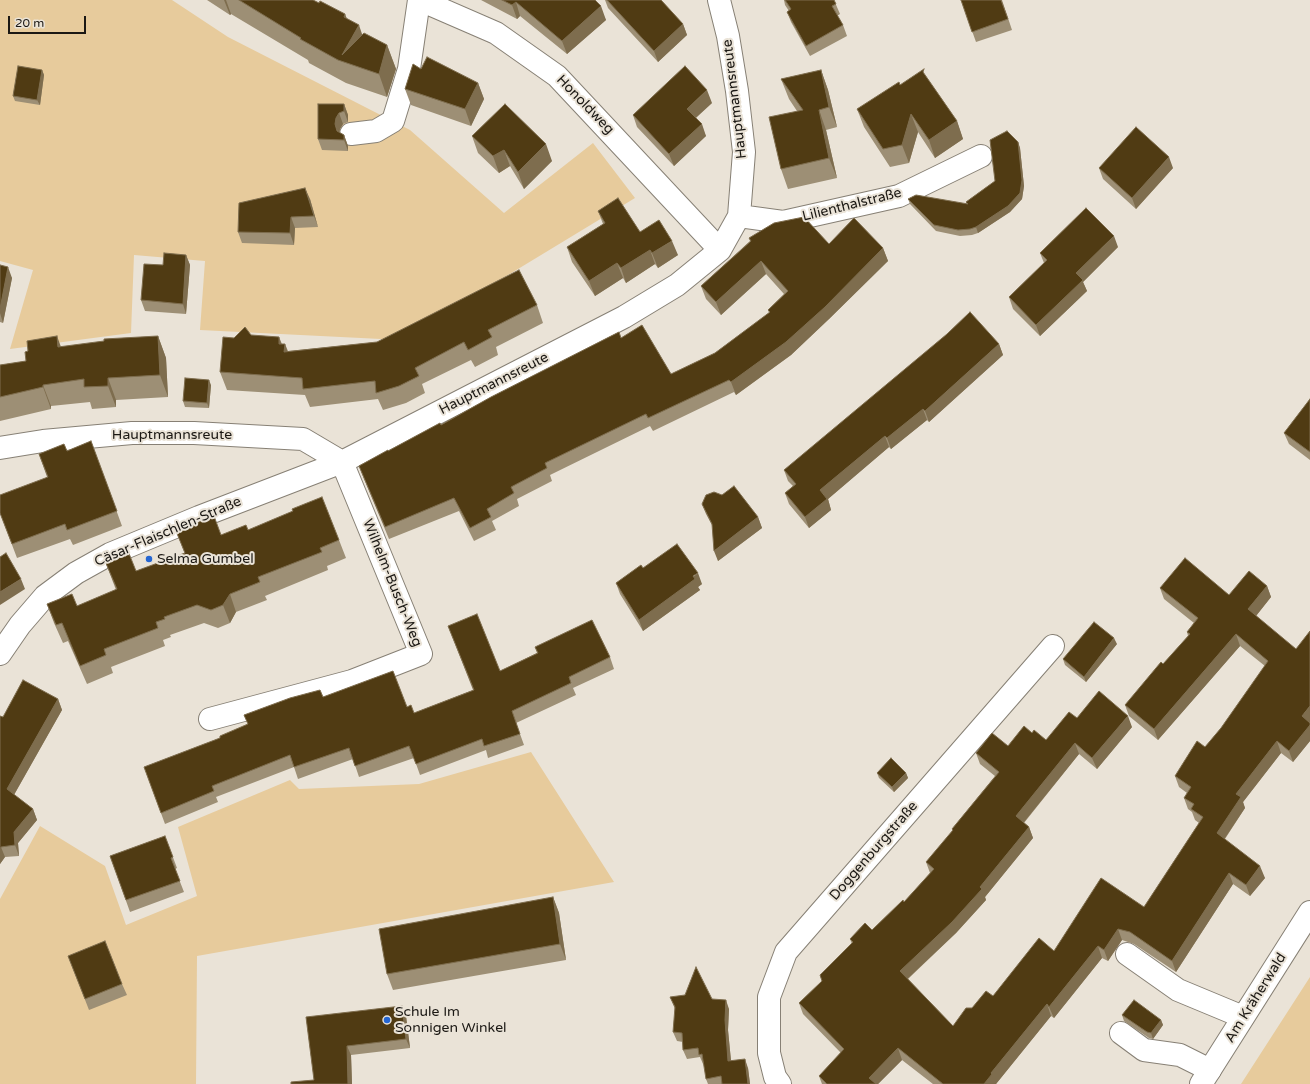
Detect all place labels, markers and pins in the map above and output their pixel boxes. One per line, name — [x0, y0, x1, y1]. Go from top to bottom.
place label: Selma Gumbel — [157, 551, 254, 567]
marker: Selma Gumbel — [144, 554, 154, 564]
place label: Schule Im Sonnigen Winkel — [395, 1004, 507, 1036]
marker: Schule Im Sonnigen Winkel — [382, 1015, 392, 1025]

